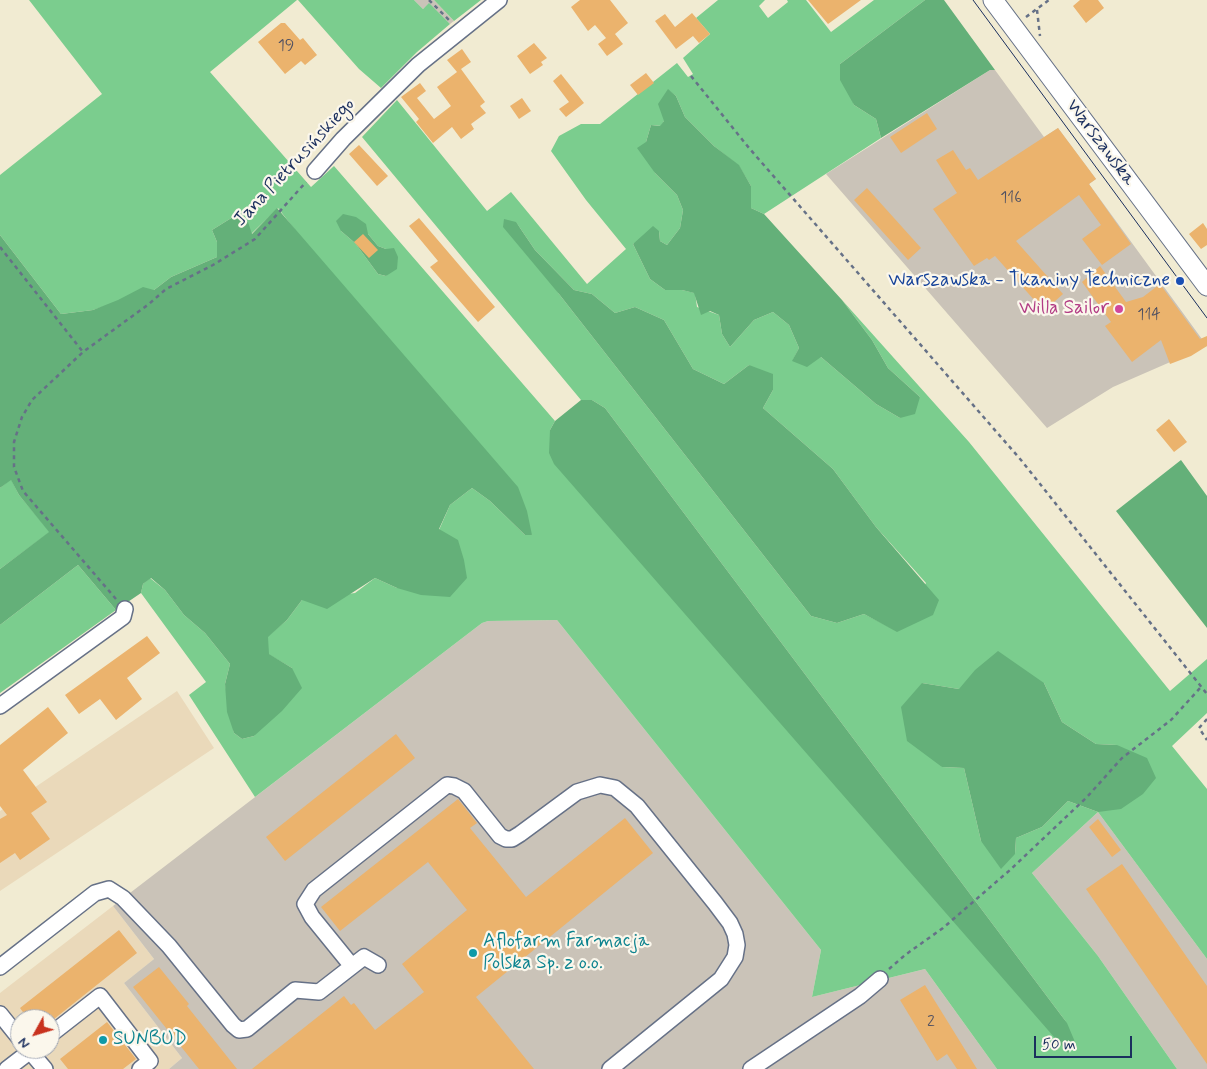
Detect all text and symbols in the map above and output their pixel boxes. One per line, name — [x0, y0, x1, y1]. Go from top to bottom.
house number: 19 — [278, 37, 294, 57]
street label: Jana Pietrusińskiego — [230, 94, 360, 232]
street label: Warszawska — [1060, 95, 1140, 191]
house number: 116 — [1000, 189, 1022, 209]
place label: Warszawska - Tkaniny Techniczne — [888, 270, 1170, 292]
marker: Warszawska - Tkaniny Techniczne — [1174, 275, 1186, 287]
place label: Willa Sailor — [1019, 298, 1109, 320]
marker: Willa Sailor — [1113, 303, 1125, 315]
house number: 114 — [1137, 306, 1161, 326]
place label: Aflofarm Farmacja Polska Sp. z o.o. — [483, 931, 649, 975]
marker: Aflofarm Farmacja Polska Sp. z o.o. — [467, 947, 479, 959]
north arrow — [10, 1009, 60, 1059]
house number: 2 — [927, 1013, 935, 1033]
scale bar — [1037, 1026, 1134, 1058]
place label: SUNBUD — [113, 1029, 187, 1051]
text: N — [14, 1034, 34, 1052]
marker: SUNBUD — [97, 1034, 109, 1046]
text: 50 m — [1042, 1035, 1076, 1055]

